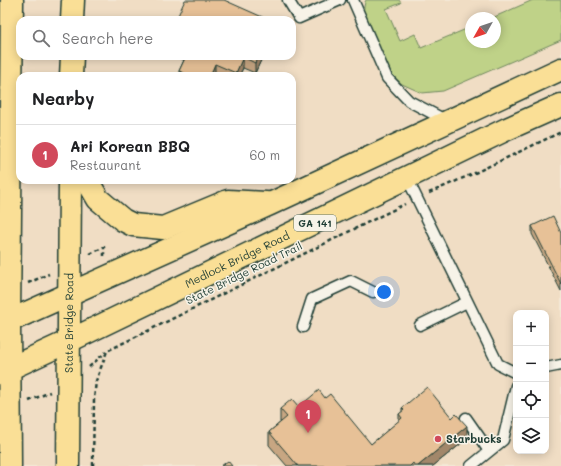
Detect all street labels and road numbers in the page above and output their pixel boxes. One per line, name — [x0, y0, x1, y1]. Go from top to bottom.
road number: GA 141 — [294, 215, 336, 231]
street label: Medlock Bridge Road — [182, 227, 292, 291]
street label: State Bridge Road Trail — [183, 238, 305, 307]
street label: State Bridge Road — [61, 273, 76, 373]

